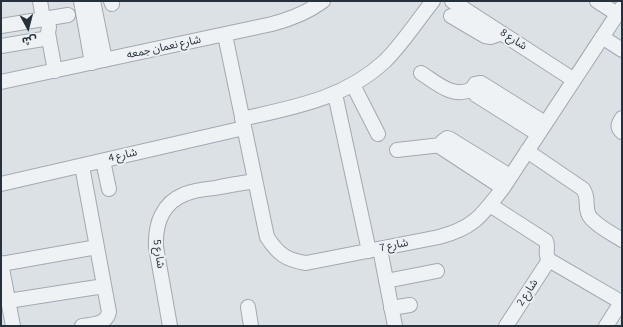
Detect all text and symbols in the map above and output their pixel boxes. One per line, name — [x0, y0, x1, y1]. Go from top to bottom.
north arrow — [8, 8, 48, 48]
street label: شارع 8 — [497, 27, 529, 53]
text: ش — [21, 32, 38, 49]
street label: شارع نعمان جمعه — [126, 34, 202, 62]
street label: شارع 4 — [107, 146, 139, 166]
street label: شارع 7 — [378, 237, 410, 255]
street label: شارع 5 — [149, 239, 167, 269]
street label: شارع 2 — [515, 277, 541, 309]

